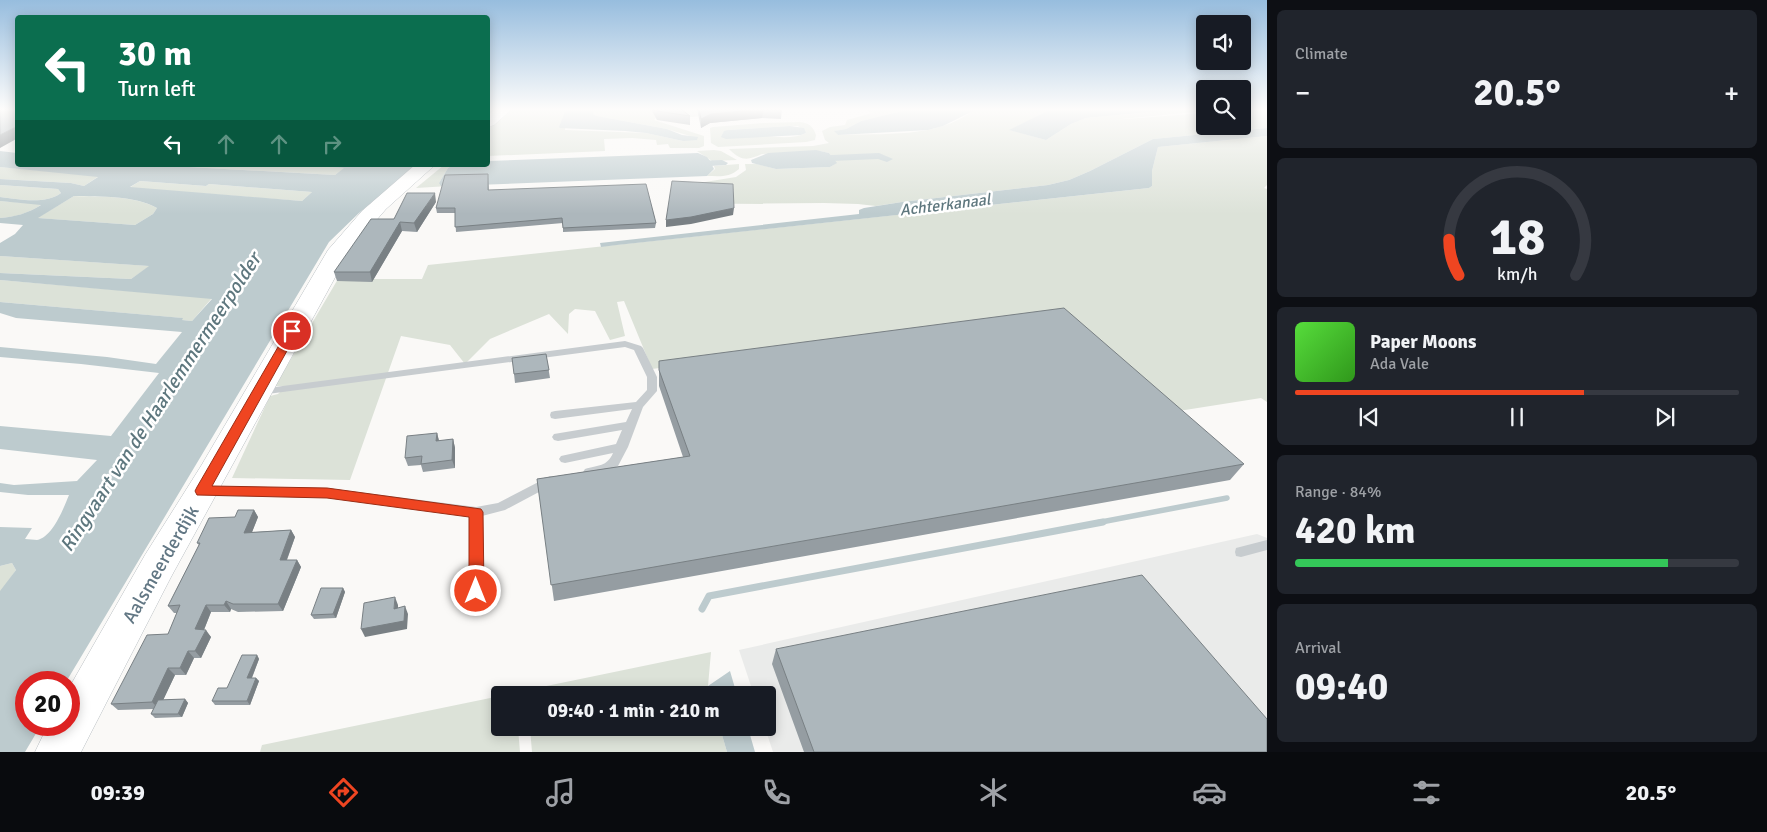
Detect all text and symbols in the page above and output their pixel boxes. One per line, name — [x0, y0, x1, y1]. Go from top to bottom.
map controls — [1196, 15, 1251, 135]
button: sound — [1196, 15, 1251, 70]
text: 30 m — [118, 32, 192, 75]
icon: left — [35, 35, 100, 100]
text: Climate — [1295, 44, 1348, 64]
text: 20.5° — [1473, 69, 1561, 116]
text: Turn left — [118, 75, 196, 102]
text: − — [1295, 76, 1310, 110]
text: + — [1724, 76, 1739, 110]
button: search — [1196, 80, 1251, 135]
icon: left — [159, 130, 187, 158]
icon: ahead — [212, 130, 240, 158]
icon: ahead — [265, 130, 293, 158]
icon: right — [318, 130, 346, 158]
water label: Achterkanaal — [899, 189, 993, 220]
text: 18 — [1489, 205, 1545, 269]
water label: Ringvaart van de Haarlemmermeerpolder — [54, 246, 268, 556]
text: km/h — [1497, 263, 1537, 285]
pin — [271, 310, 313, 352]
icon: arrive — [278, 317, 306, 345]
text: Paper Moons — [1370, 330, 1476, 354]
text: Ada Vale — [1370, 354, 1429, 374]
icon: previous — [1355, 403, 1383, 431]
icon: pause — [1503, 403, 1531, 431]
icon: next — [1651, 403, 1679, 431]
text: Range · 84% — [1295, 482, 1381, 502]
street label: Aalsmeerderdijk — [117, 501, 205, 628]
text: 420 km — [1295, 507, 1416, 554]
position arrow — [449, 564, 501, 616]
text: Arrival — [1295, 638, 1341, 658]
text: 09:40 — [1295, 663, 1388, 710]
speed limit sign: 20 — [15, 671, 80, 736]
text: 09:40 · 1 min · 210 m — [547, 699, 720, 723]
icon: directions — [326, 775, 361, 810]
icon: music — [543, 775, 578, 810]
icon: phone — [759, 775, 794, 810]
icon: climate — [976, 775, 1011, 810]
icon: car — [1192, 775, 1227, 810]
icon: filters — [1409, 775, 1444, 810]
text: 09:39 — [91, 779, 145, 806]
text: 20.5° — [1625, 779, 1676, 806]

